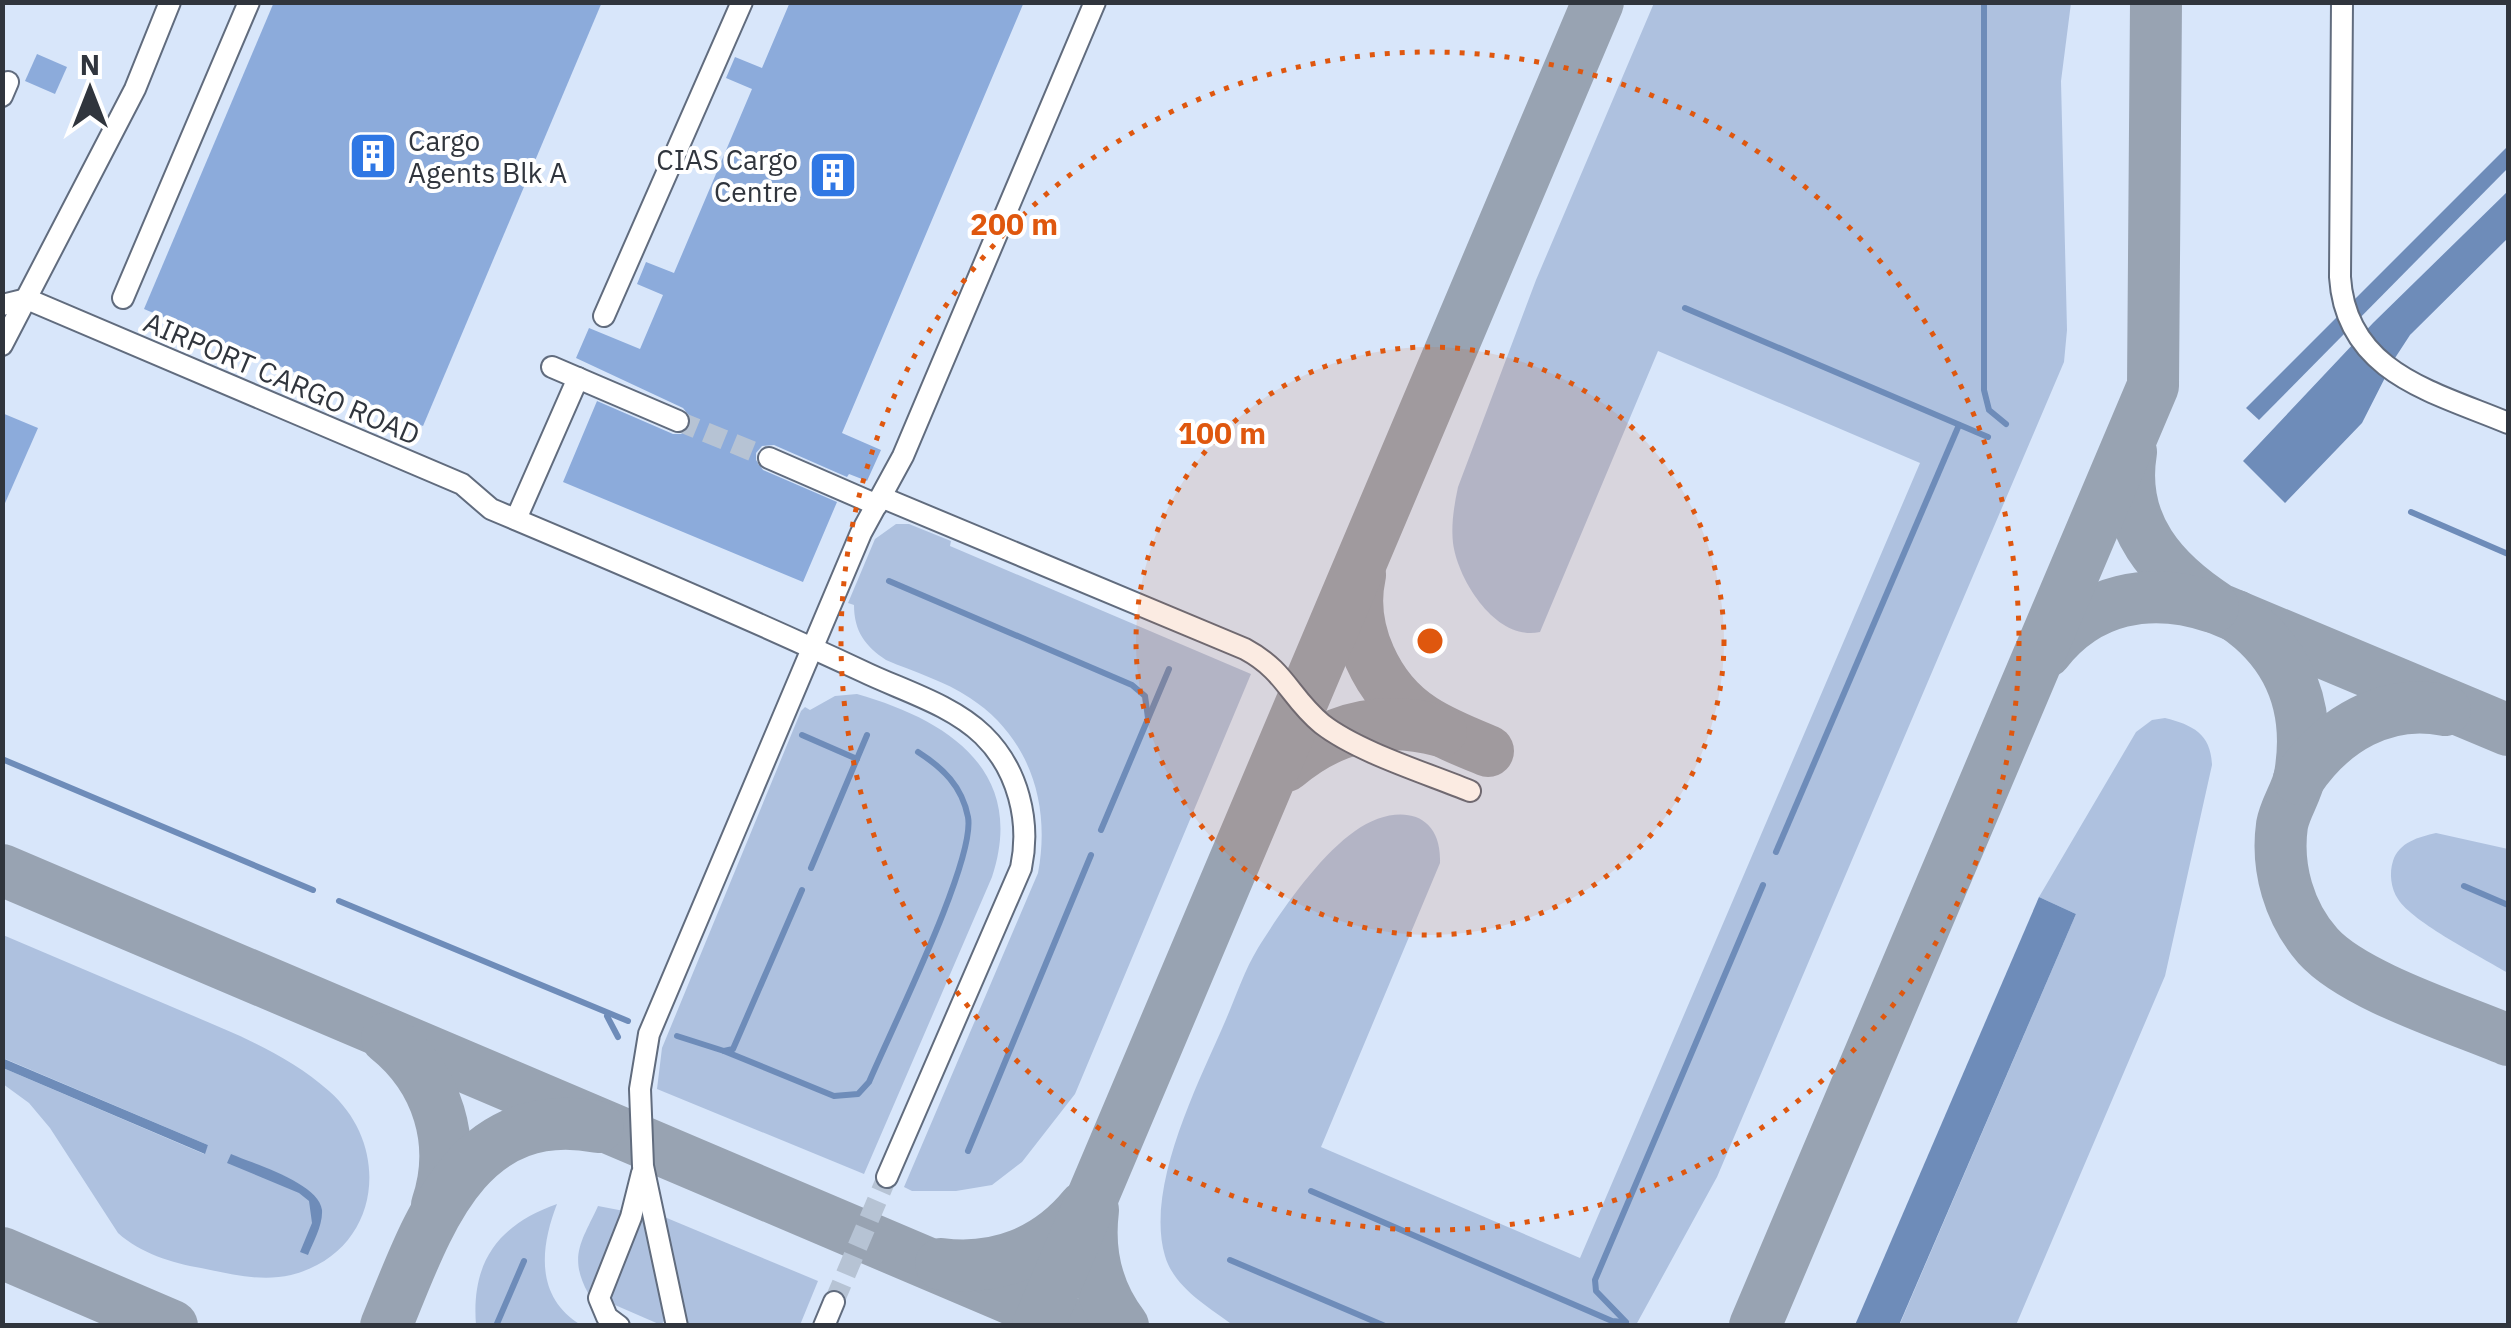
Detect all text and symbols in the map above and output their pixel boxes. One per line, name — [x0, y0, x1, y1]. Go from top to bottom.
north arrow — [40, 40, 140, 140]
text: N — [80, 46, 100, 83]
place label: Cargo Agents Blk A — [408, 122, 567, 191]
building icon: Cargo Agents Blk A — [347, 130, 399, 182]
place label: CIAS Cargo Centre — [656, 141, 798, 210]
building icon: CIAS Cargo Centre — [807, 149, 859, 201]
text: 200 m — [970, 204, 1058, 243]
street label: AIRPORT CARGO ROAD — [138, 303, 426, 453]
text: 100 m — [1178, 413, 1266, 452]
centre of rings — [1412, 623, 1448, 659]

